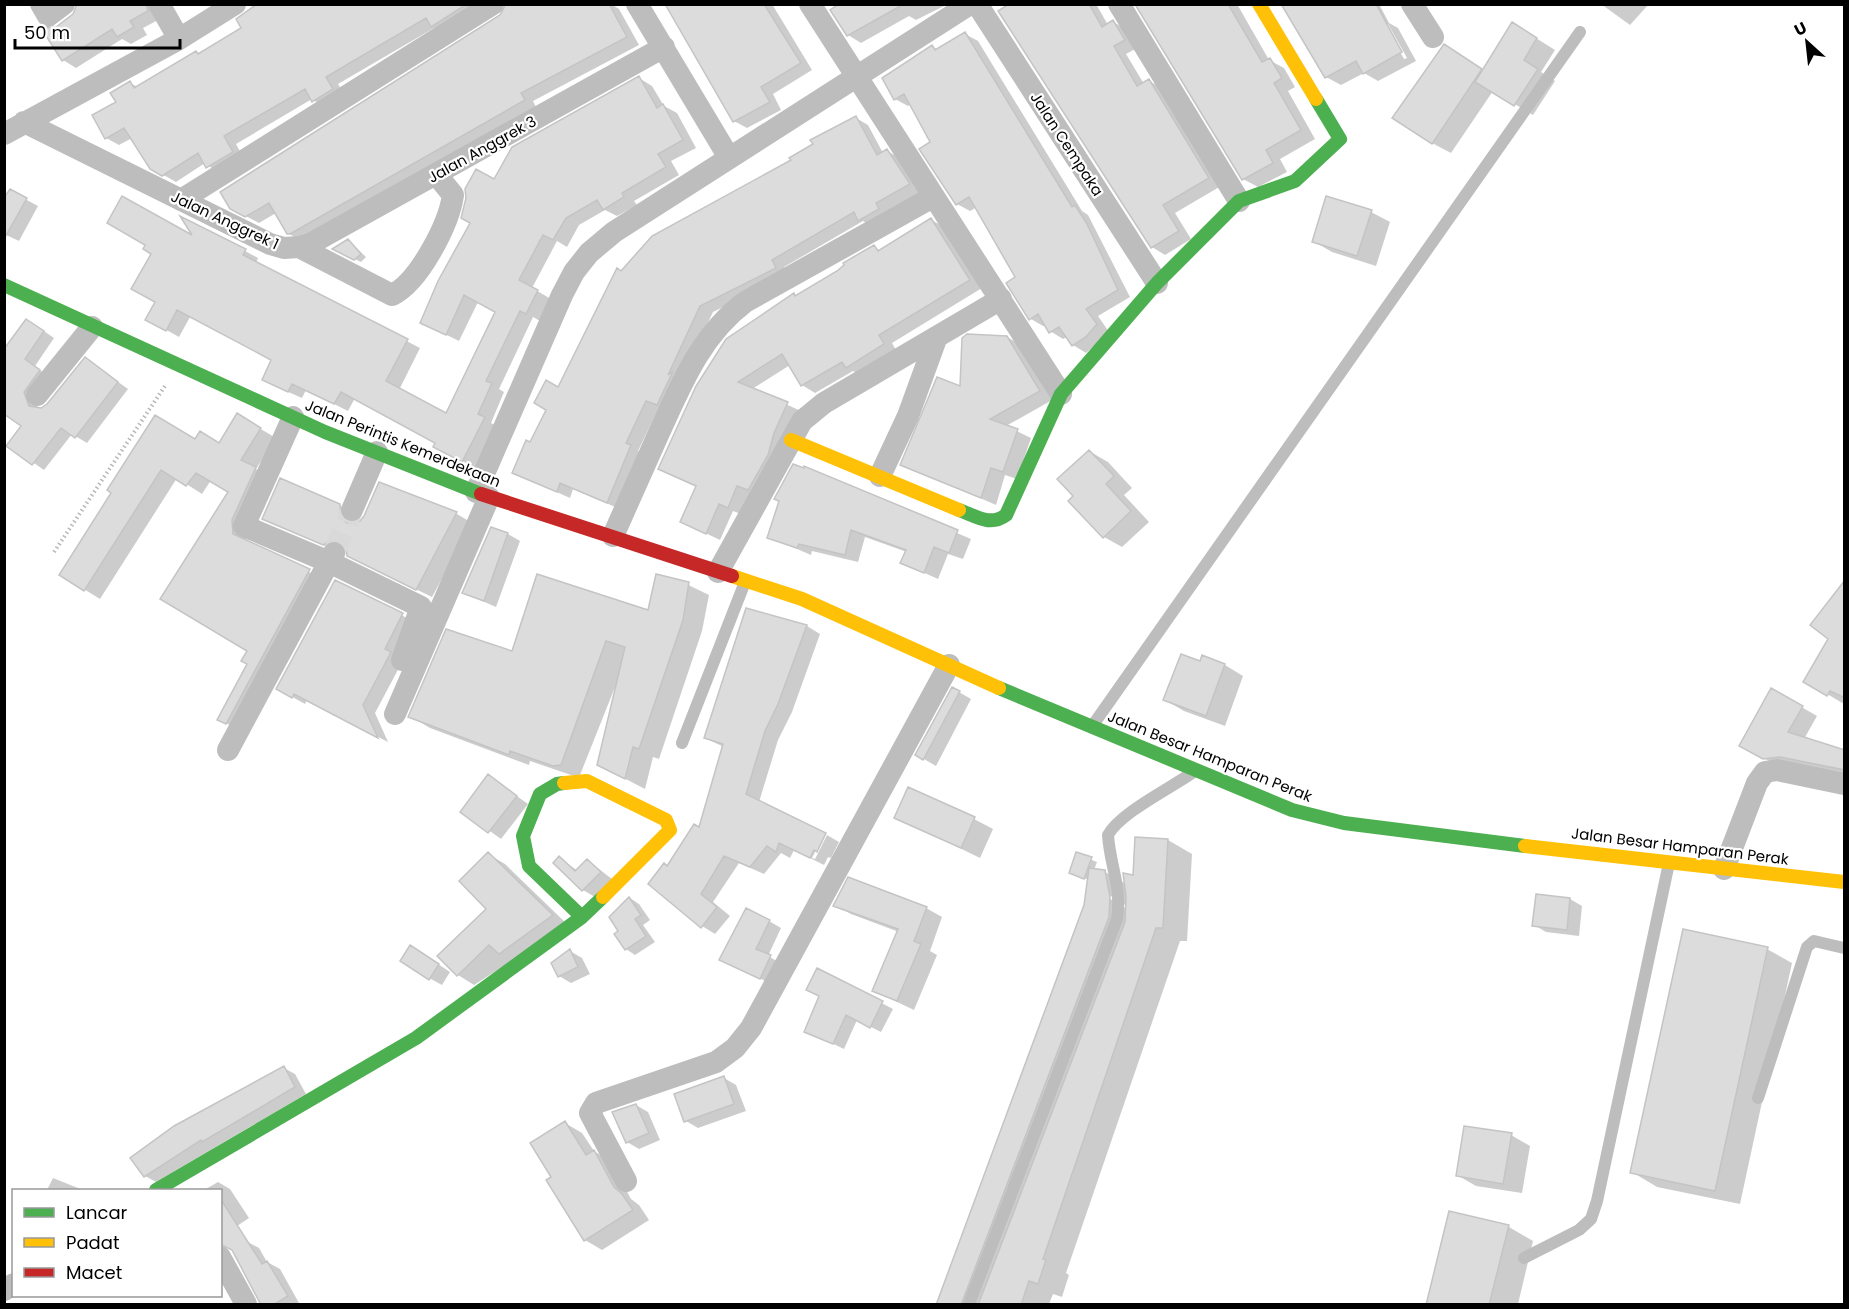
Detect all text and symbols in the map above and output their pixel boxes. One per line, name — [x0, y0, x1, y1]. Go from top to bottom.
scale bar — [15, 12, 180, 50]
north arrow — [1777, 12, 1837, 72]
text: U — [1790, 16, 1811, 42]
text: 50 m — [24, 20, 70, 45]
street label: Jalan Cempaka — [1026, 88, 1108, 200]
street label: Jalan Anggrek 3 — [424, 110, 540, 188]
street label: Jalan Anggrek 1 — [168, 186, 282, 254]
street label: Jalan Perintis Kemerdekaan — [302, 394, 504, 492]
street label: Jalan Besar Hamparan Perak — [1105, 705, 1316, 807]
street label: Jalan Besar Hamparan Perak — [1570, 822, 1790, 870]
legend — [12, 1189, 222, 1297]
text: Lancar — [66, 1200, 128, 1225]
text: Padat — [66, 1230, 119, 1255]
text: Macet — [66, 1260, 122, 1285]

